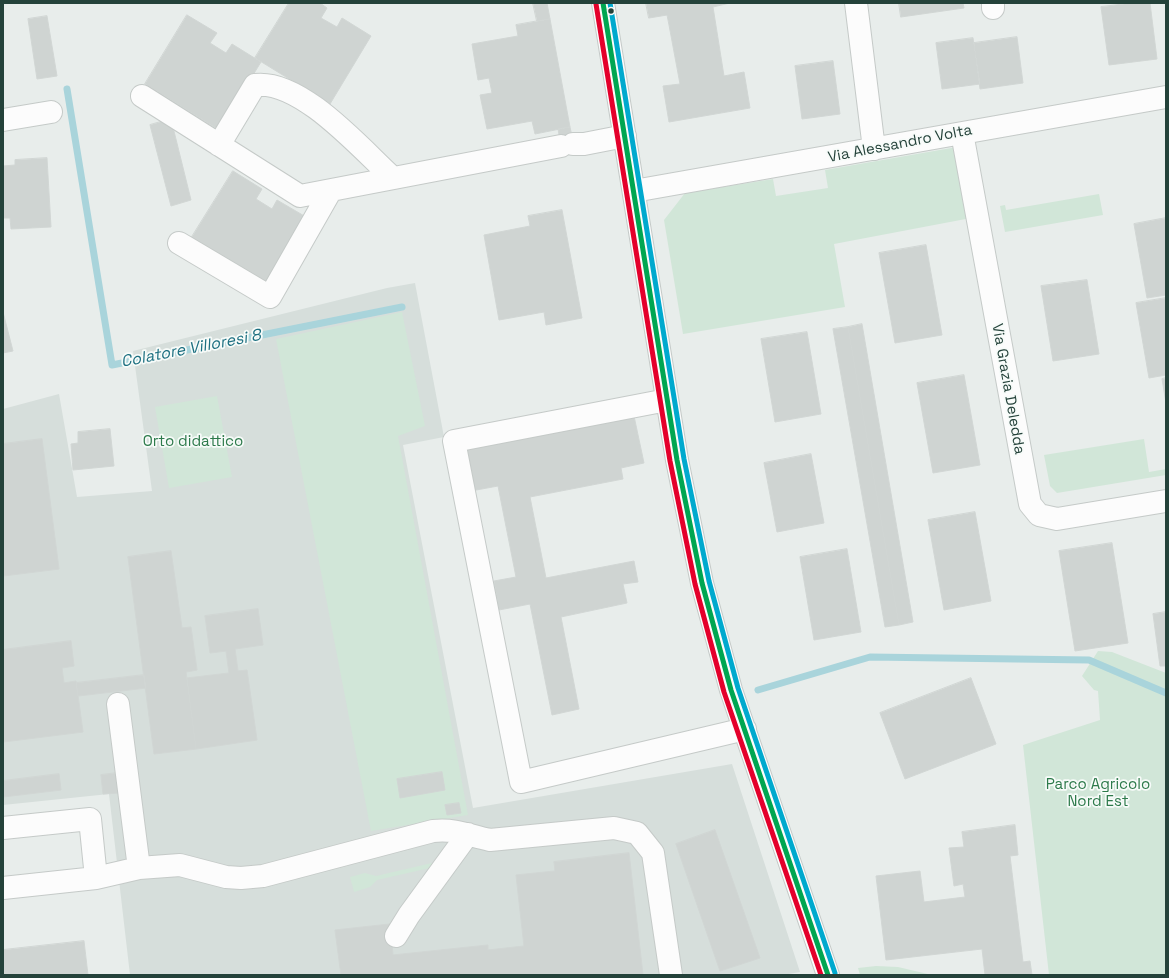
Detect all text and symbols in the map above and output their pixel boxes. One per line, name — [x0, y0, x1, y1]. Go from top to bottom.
unlabelled marker — [606, 6, 616, 16]
street label: Via Alessandro Volta — [826, 121, 974, 167]
street label: Via Grazia Deledda — [988, 322, 1028, 456]
water label: Colatore Villoresi 8 — [119, 326, 263, 372]
park label: Orto didattico — [143, 433, 243, 451]
park label: Parco Agricolo Nord Est — [1046, 776, 1150, 811]

